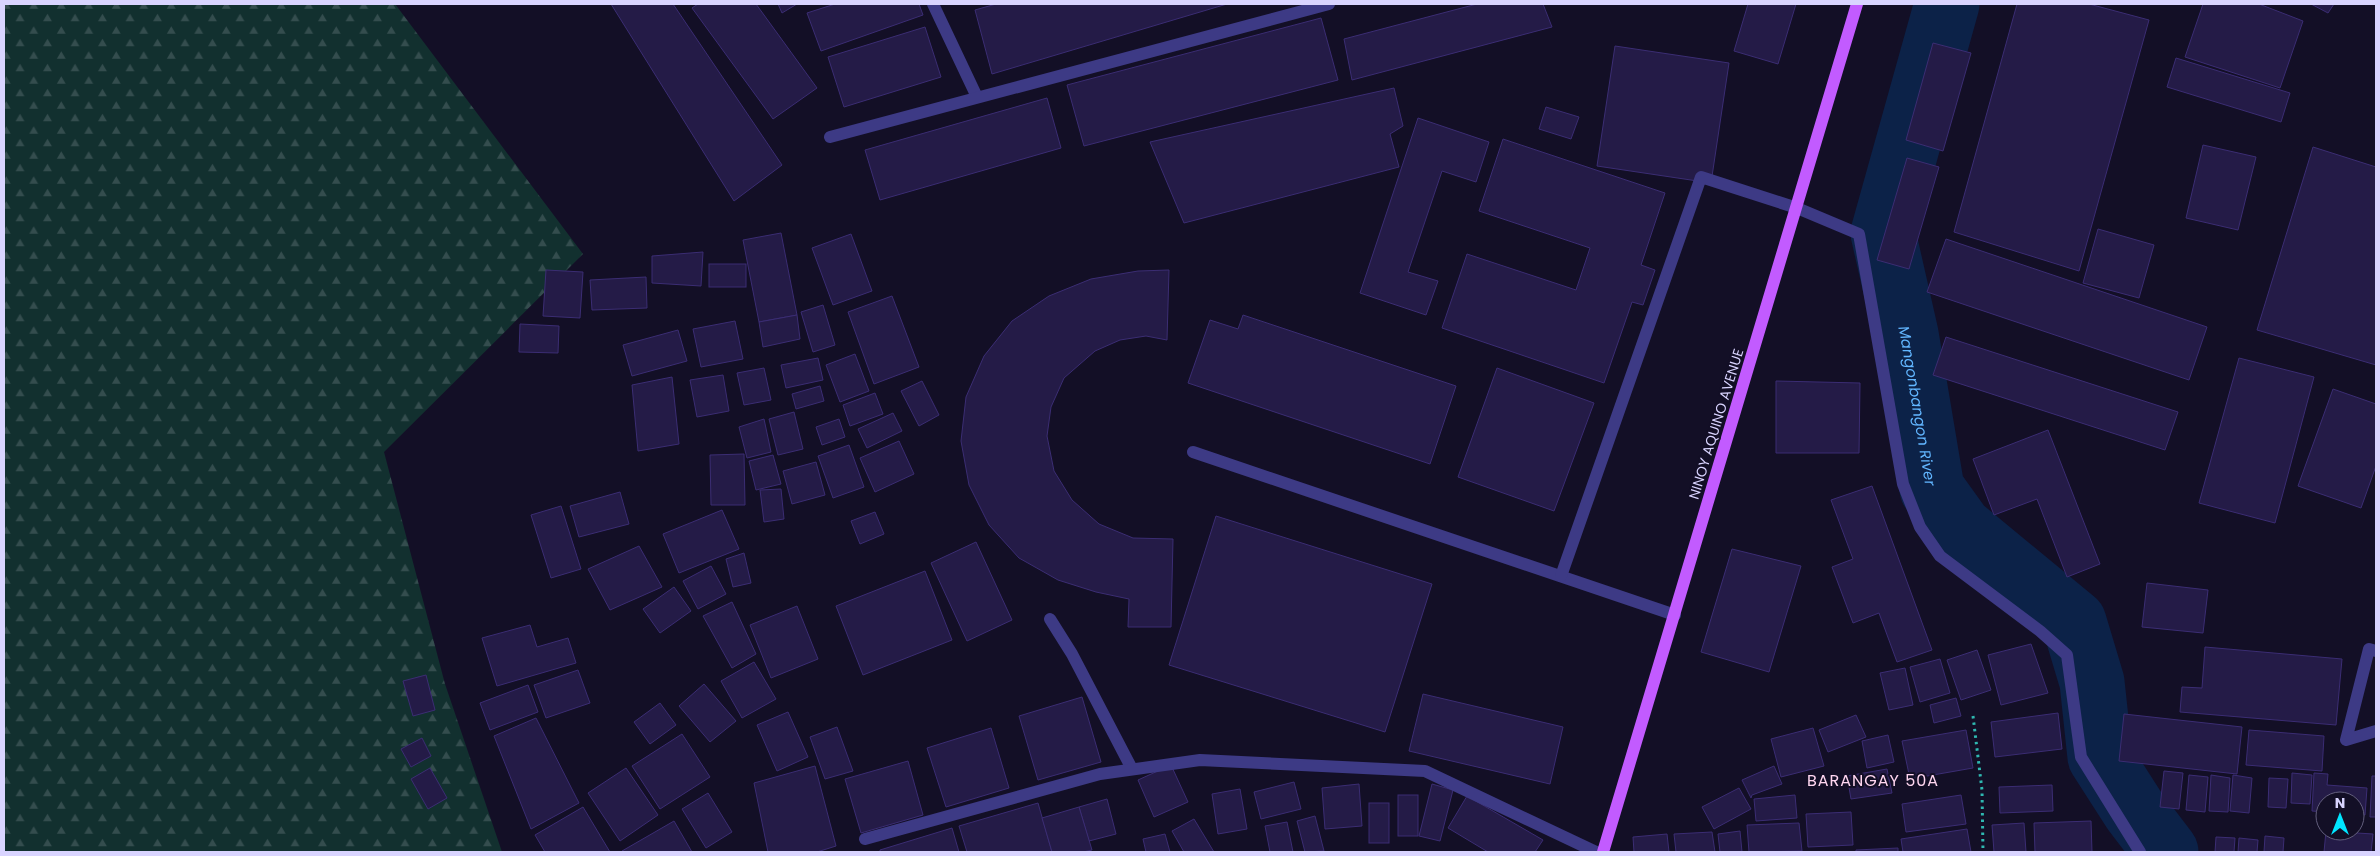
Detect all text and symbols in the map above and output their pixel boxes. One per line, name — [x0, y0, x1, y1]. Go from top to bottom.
water label: Mangonbangon River — [1894, 324, 1942, 488]
street label: NINOY AQUINO AVENUE — [1684, 346, 1748, 502]
district label: BARANGAY 50A — [1807, 769, 1939, 792]
north arrow — [2315, 791, 2365, 841]
text: N — [2335, 793, 2345, 813]

